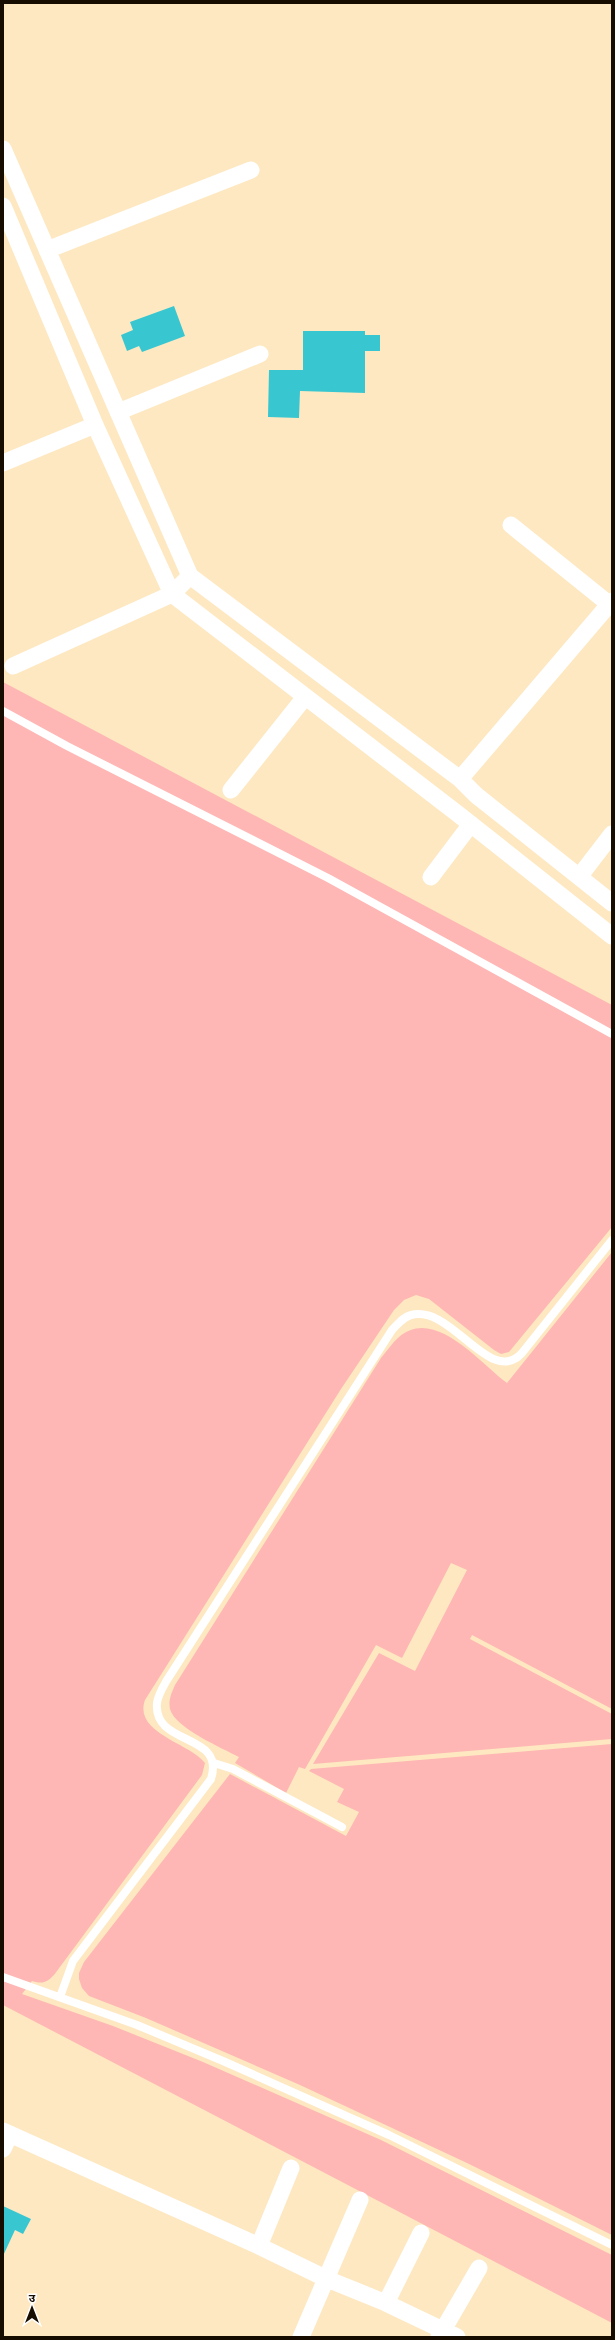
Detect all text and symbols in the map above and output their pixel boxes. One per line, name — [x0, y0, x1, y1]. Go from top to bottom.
north arrow — [12, 2288, 52, 2328]
text: उ — [29, 2291, 36, 2305]

